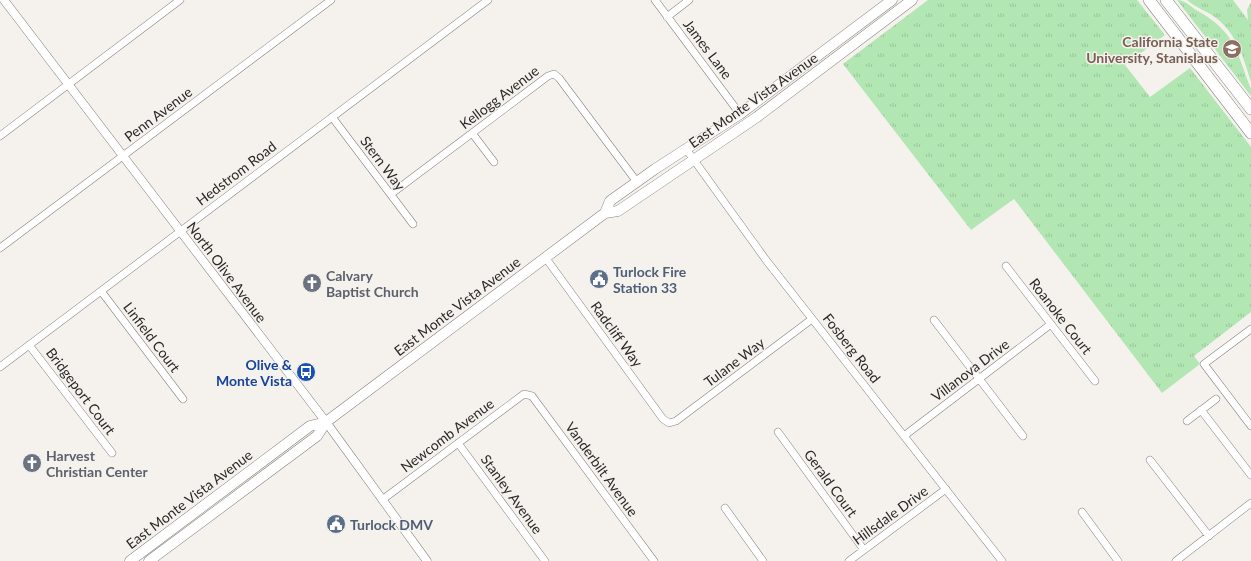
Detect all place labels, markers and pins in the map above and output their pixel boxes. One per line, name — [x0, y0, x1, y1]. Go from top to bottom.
place label: California State University, Stanislaus — [1086, 33, 1219, 66]
school or university icon: California State University, Stanislaus — [1221, 38, 1243, 60]
place label: Turlock Fire Station 33 — [613, 263, 687, 296]
place label: Calvary Baptist Church — [326, 267, 419, 300]
public building icon: Turlock Fire Station 33 — [588, 268, 610, 290]
church icon: Calvary Baptist Church — [301, 272, 323, 294]
place label: Olive & Monte Vista — [216, 356, 293, 389]
bus stop icon: Olive & Monte Vista — [295, 361, 317, 383]
place label: Harvest Christian Center — [46, 447, 149, 480]
church icon: Harvest Christian Center — [21, 452, 43, 474]
public building icon: Turlock DMV — [325, 513, 347, 535]
place label: Turlock DMV — [350, 516, 433, 533]

